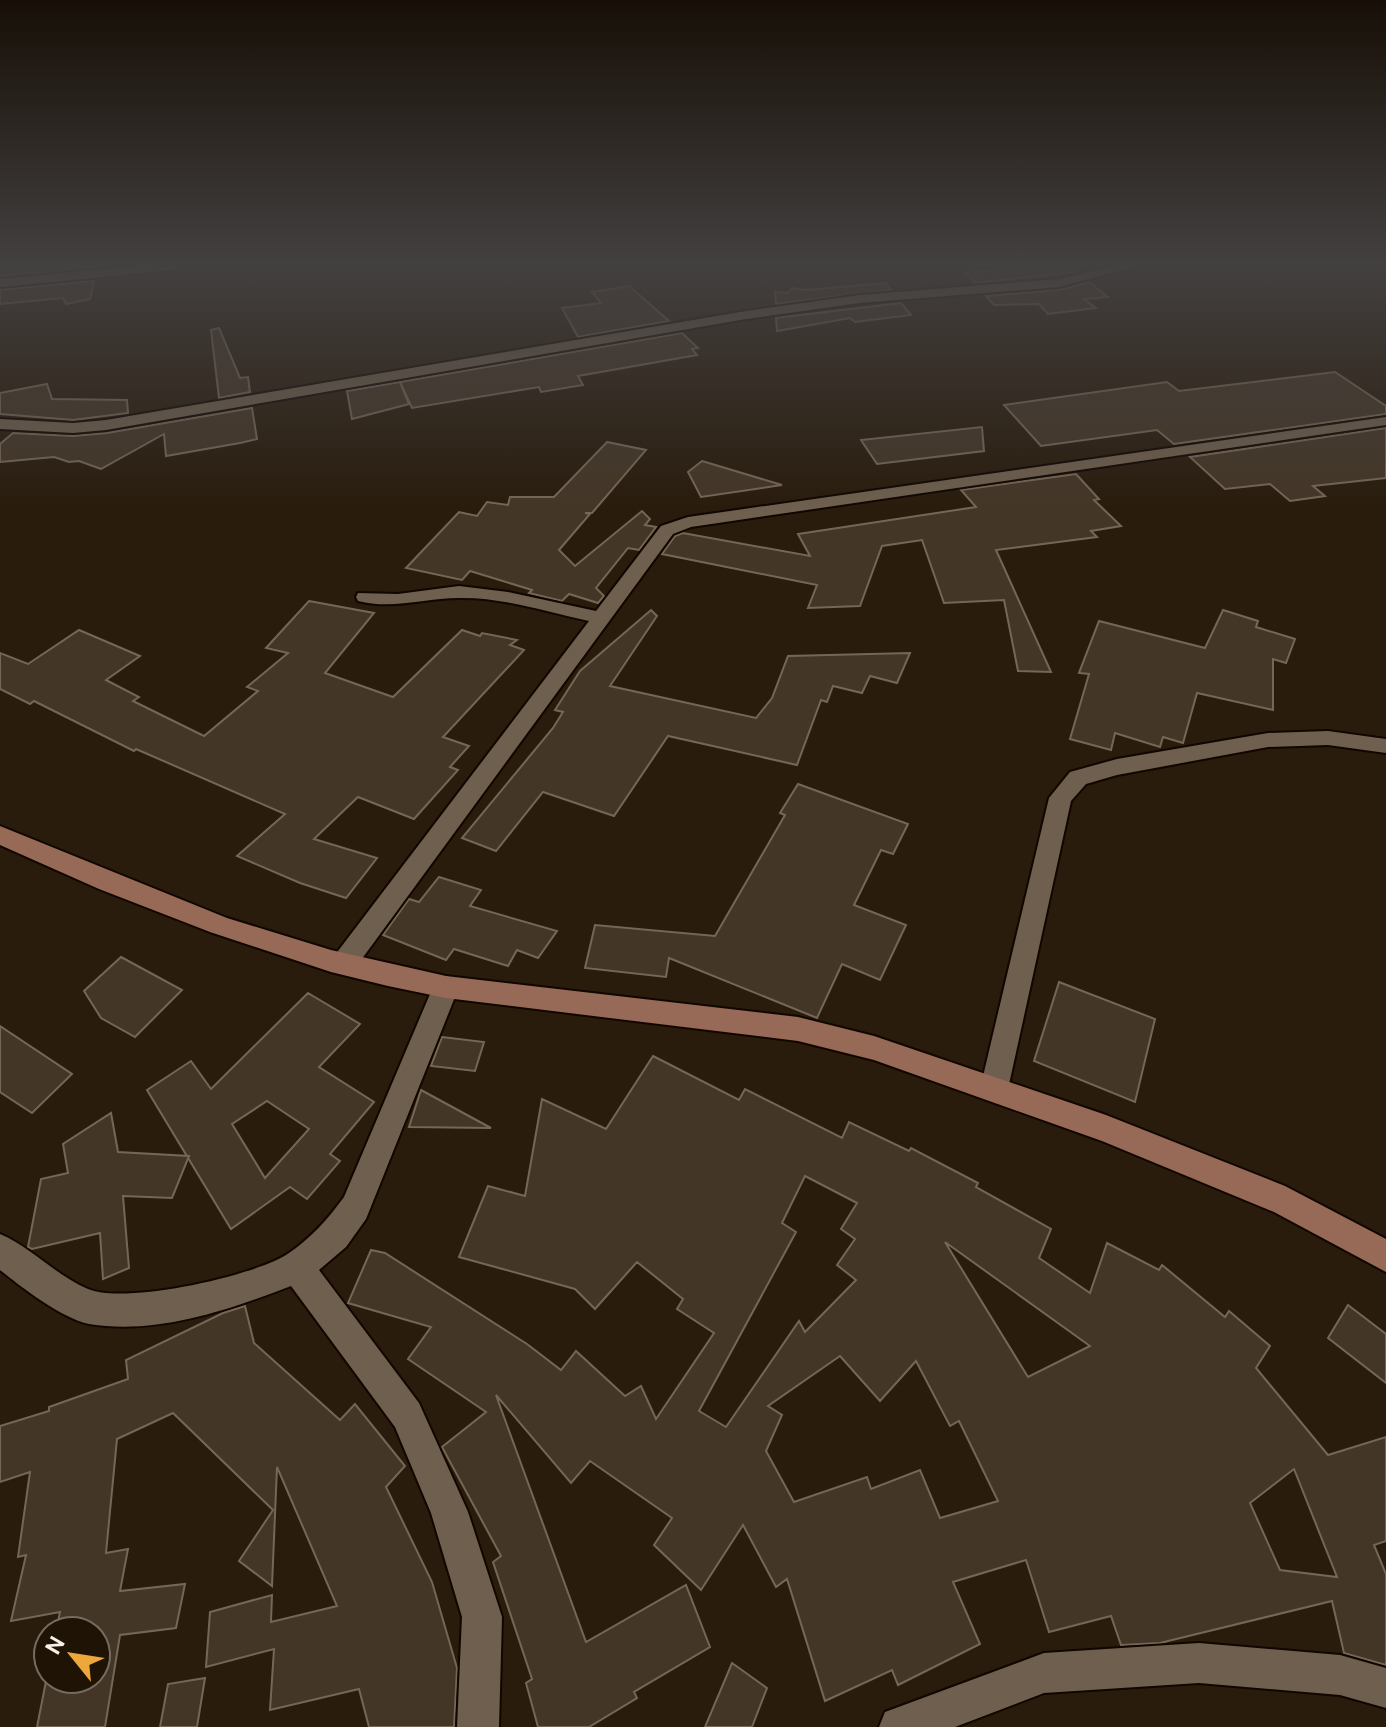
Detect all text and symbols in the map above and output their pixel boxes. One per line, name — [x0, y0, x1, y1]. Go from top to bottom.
north arrow — [32, 1615, 112, 1695]
text: N — [39, 1631, 72, 1659]

